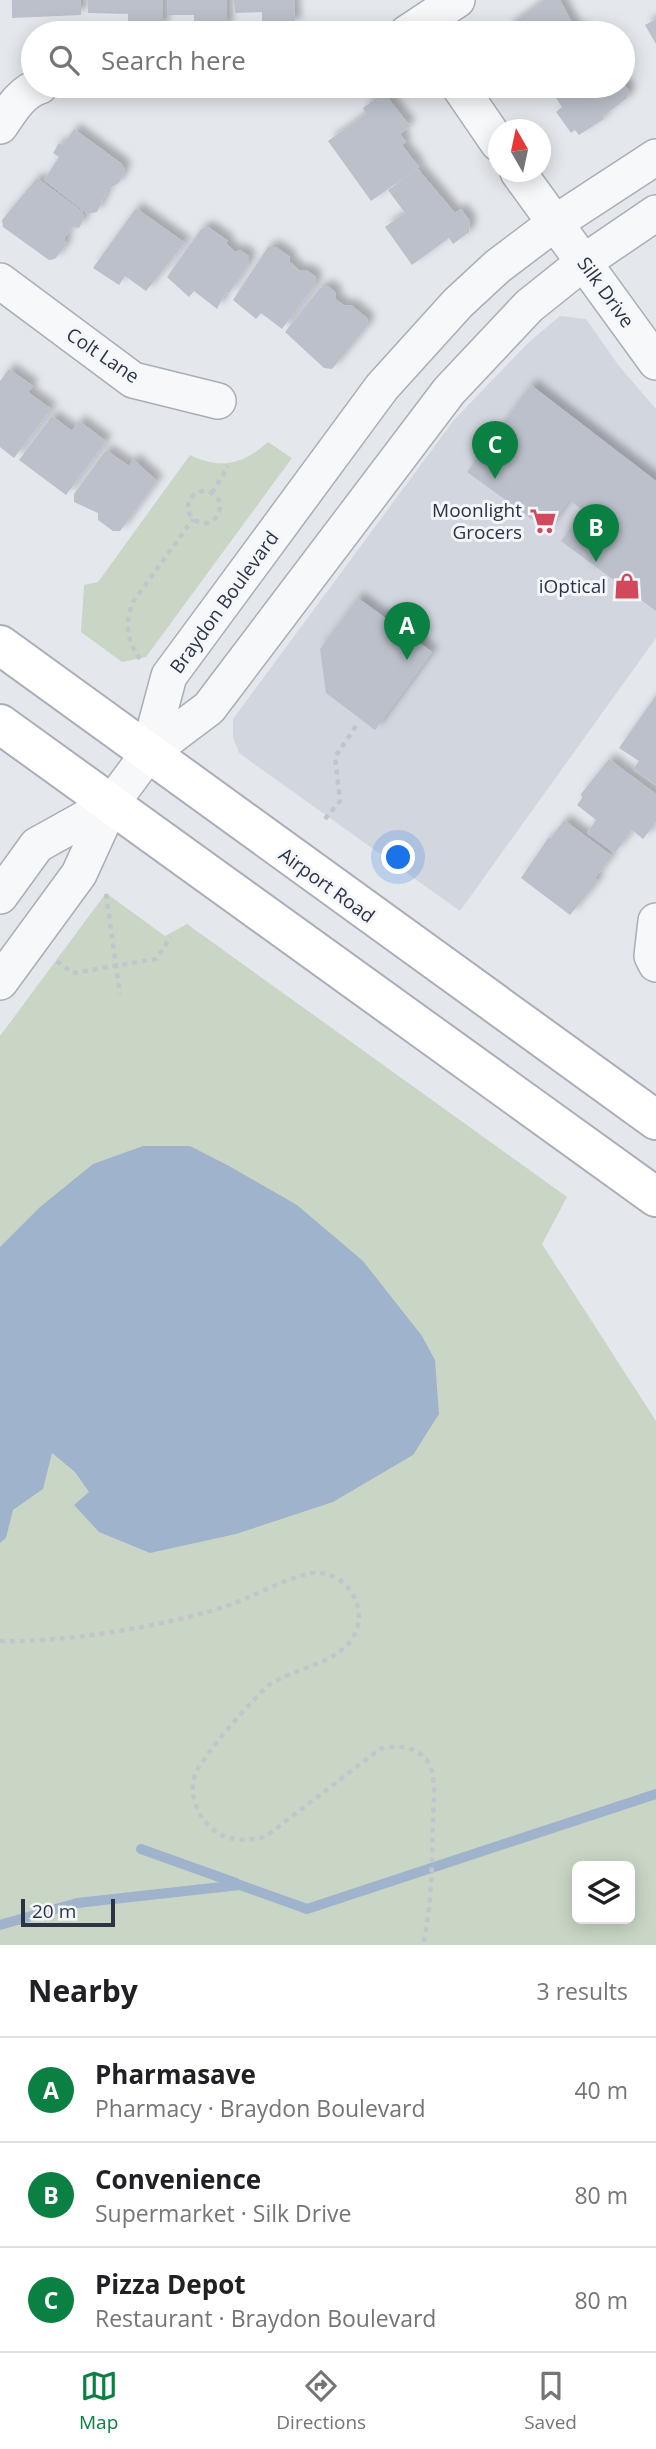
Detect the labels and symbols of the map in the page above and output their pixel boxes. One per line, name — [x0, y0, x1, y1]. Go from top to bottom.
north arrow — [488, 119, 551, 182]
street label: Silk Drive — [572, 251, 640, 333]
street label: Colt Lane — [61, 321, 145, 389]
pin: C — [472, 421, 518, 479]
place label: Moonlight Grocers — [432, 497, 522, 545]
pin: B — [573, 504, 619, 562]
supermarket icon: Moonlight Grocers — [528, 506, 558, 536]
street label: Braydon Boulevard — [164, 526, 284, 678]
shop icon: iOptical — [612, 571, 642, 601]
place label: iOptical — [539, 573, 606, 599]
pin: A — [384, 602, 430, 660]
your location — [381, 840, 415, 874]
street label: Airport Road — [274, 841, 380, 929]
scale bar — [21, 1896, 116, 1928]

